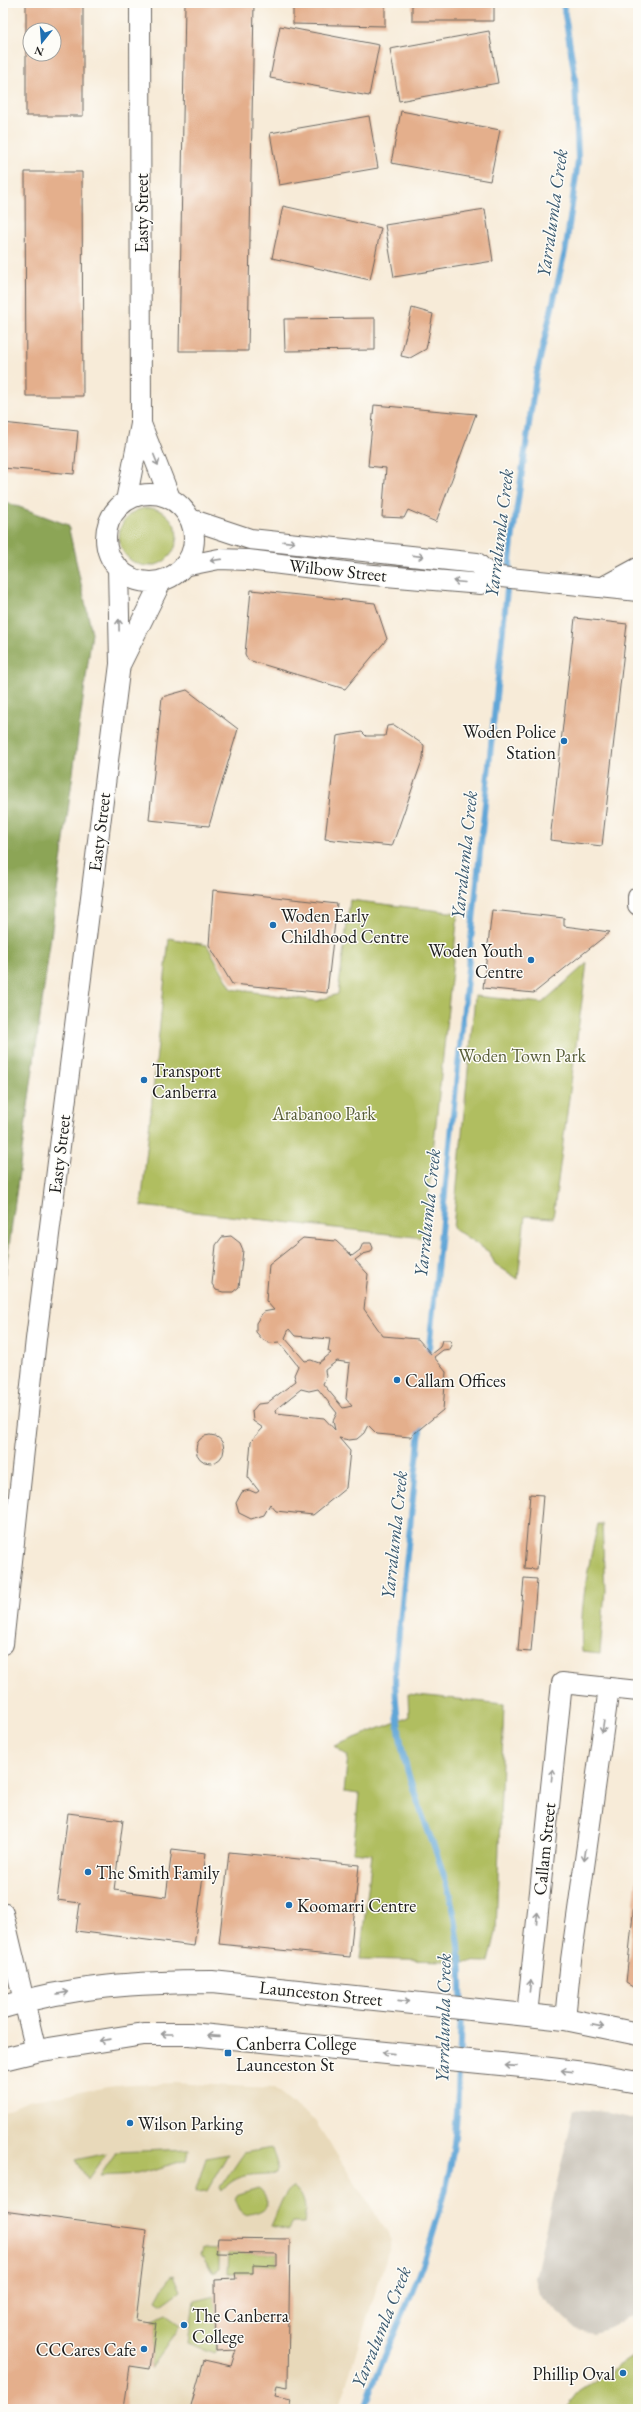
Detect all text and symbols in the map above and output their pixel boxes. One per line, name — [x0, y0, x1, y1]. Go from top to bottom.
north arrow — [22, 22, 62, 62]
text: N — [33, 44, 45, 60]
water label: Yarralumla Creek — [531, 147, 573, 279]
street label: Easty Street — [130, 173, 153, 253]
one-way arrow — [152, 453, 160, 465]
water label: Yarralumla Creek — [479, 467, 519, 599]
one-way arrow — [282, 539, 295, 546]
street label: Wilbow Street — [288, 553, 388, 587]
one-way arrow — [411, 553, 424, 560]
one-way arrow — [210, 556, 223, 564]
one-way arrow — [453, 578, 466, 585]
one-way arrow — [115, 619, 123, 632]
place label: Woden Police Station — [463, 720, 556, 764]
marker: Woden Police Station — [559, 736, 569, 746]
water label: Yarralumla Creek — [445, 789, 483, 921]
street label: Easty Street — [83, 791, 115, 873]
place label: Woden Early Childhood Centre — [281, 904, 409, 948]
marker: Woden Early Childhood Centre — [268, 920, 278, 930]
place label: Woden Youth Centre — [428, 939, 523, 983]
marker: Woden Youth Centre — [526, 955, 536, 965]
park label: Woden Town Park — [458, 1044, 586, 1067]
place label: Transport Canberra — [152, 1059, 221, 1103]
marker: Transport Canberra — [139, 1075, 149, 1085]
park label: Arabanoo Park — [271, 1102, 376, 1125]
street label: Easty Street — [43, 1113, 75, 1195]
water label: Yarralumla Creek — [408, 1147, 446, 1279]
place label: Callam Offices — [405, 1369, 506, 1392]
marker: Callam Offices — [392, 1375, 402, 1385]
water label: Yarralumla Creek — [375, 1469, 413, 1601]
one-way arrow — [599, 1720, 607, 1733]
one-way arrow — [548, 1769, 556, 1782]
street label: Callam Street — [528, 1801, 560, 1896]
one-way arrow — [582, 1849, 589, 1862]
place label: The Smith Family — [96, 1861, 220, 1884]
marker: The Smith Family — [83, 1867, 93, 1877]
place label: Koomarri Centre — [297, 1894, 416, 1917]
marker: Koomarri Centre — [284, 1900, 294, 1910]
one-way arrow — [533, 1912, 541, 1925]
water label: Yarralumla Creek — [429, 1953, 457, 2083]
street label: Launceston Street — [258, 1975, 384, 2011]
one-way arrow — [526, 1980, 534, 1993]
one-way arrow — [56, 1988, 69, 1996]
one-way arrow — [397, 1998, 410, 2005]
one-way arrow — [591, 2022, 604, 2030]
one-way arrow — [161, 2030, 174, 2038]
one-way arrow — [207, 2032, 220, 2039]
place label: Canberra College Launceston St — [236, 2032, 357, 2076]
one-way arrow — [99, 2036, 112, 2044]
marker: Canberra College Launceston St — [223, 2048, 233, 2058]
one-way arrow — [382, 2049, 395, 2057]
one-way arrow — [505, 2062, 518, 2070]
one-way arrow — [561, 2067, 574, 2075]
place label: Wilson Parking — [138, 2112, 243, 2135]
marker: Wilson Parking — [125, 2118, 135, 2128]
water label: Yarralumla Creek — [345, 2262, 417, 2392]
place label: The Canberra College — [192, 2304, 290, 2348]
marker: The Canberra College — [179, 2320, 189, 2330]
place label: CCCares Cafe — [36, 2338, 136, 2361]
marker: CCCares Cafe — [139, 2344, 149, 2354]
place label: Phillip Oval — [533, 2362, 615, 2385]
marker: Phillip Oval — [618, 2368, 628, 2378]

